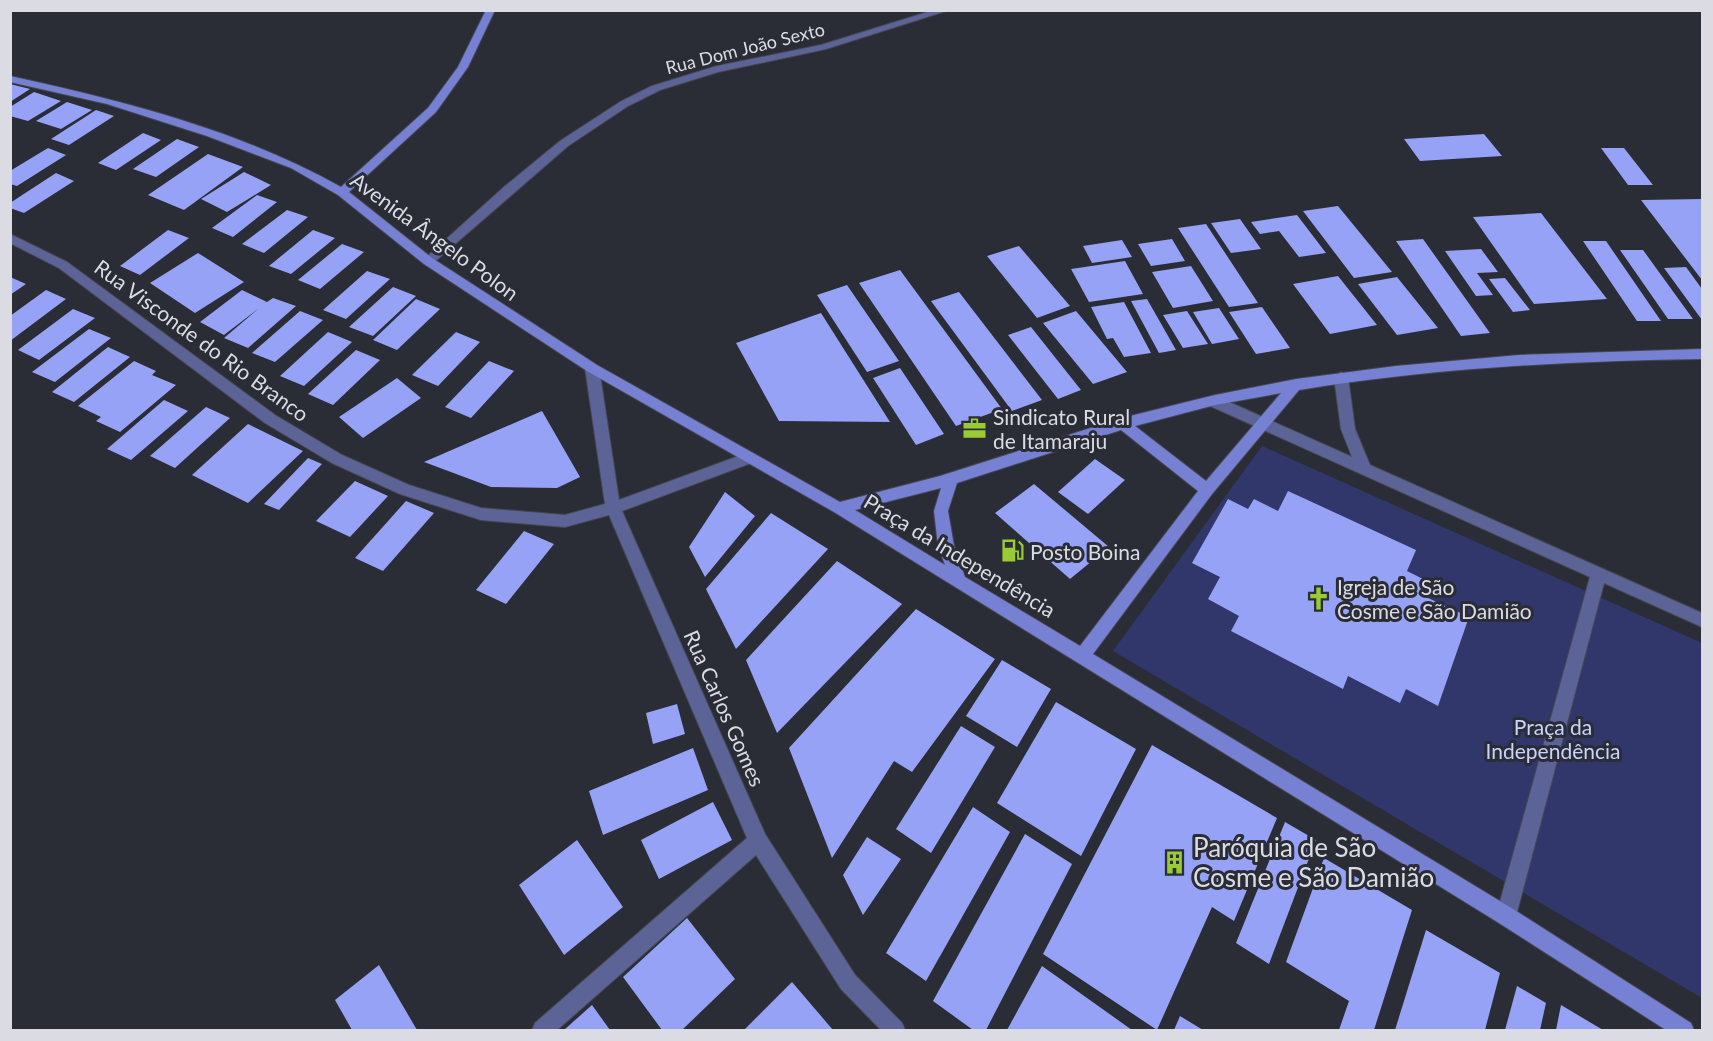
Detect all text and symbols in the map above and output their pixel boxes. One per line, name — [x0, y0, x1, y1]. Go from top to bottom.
street label: Rua Dom João Sexto — [663, 18, 827, 78]
street label: Avenida Ângelo Polon — [346, 167, 524, 305]
street label: Rua Visconde do Rio Branco — [90, 254, 314, 426]
place label: Sindicato Rural de Itamaraju — [993, 404, 1130, 453]
office icon: Sindicato Rural de Itamaraju — [962, 415, 988, 441]
street label: Praça da Independência — [860, 488, 1060, 622]
fuel station icon: Posto Boina — [999, 538, 1025, 564]
place label: Posto Boina — [1030, 539, 1140, 564]
place label: Igreja de São Cosme e São Damião — [1337, 574, 1532, 623]
church icon: Igreja de São Cosme e São Damião — [1306, 585, 1332, 611]
street label: Rua Carlos Gomes — [679, 626, 771, 790]
park label: Praça da Independência — [1486, 714, 1620, 763]
place label: Paróquia de São Cosme e São Damião — [1193, 831, 1434, 893]
building icon: Paróquia de São Cosme e São Damião — [1162, 849, 1188, 875]

